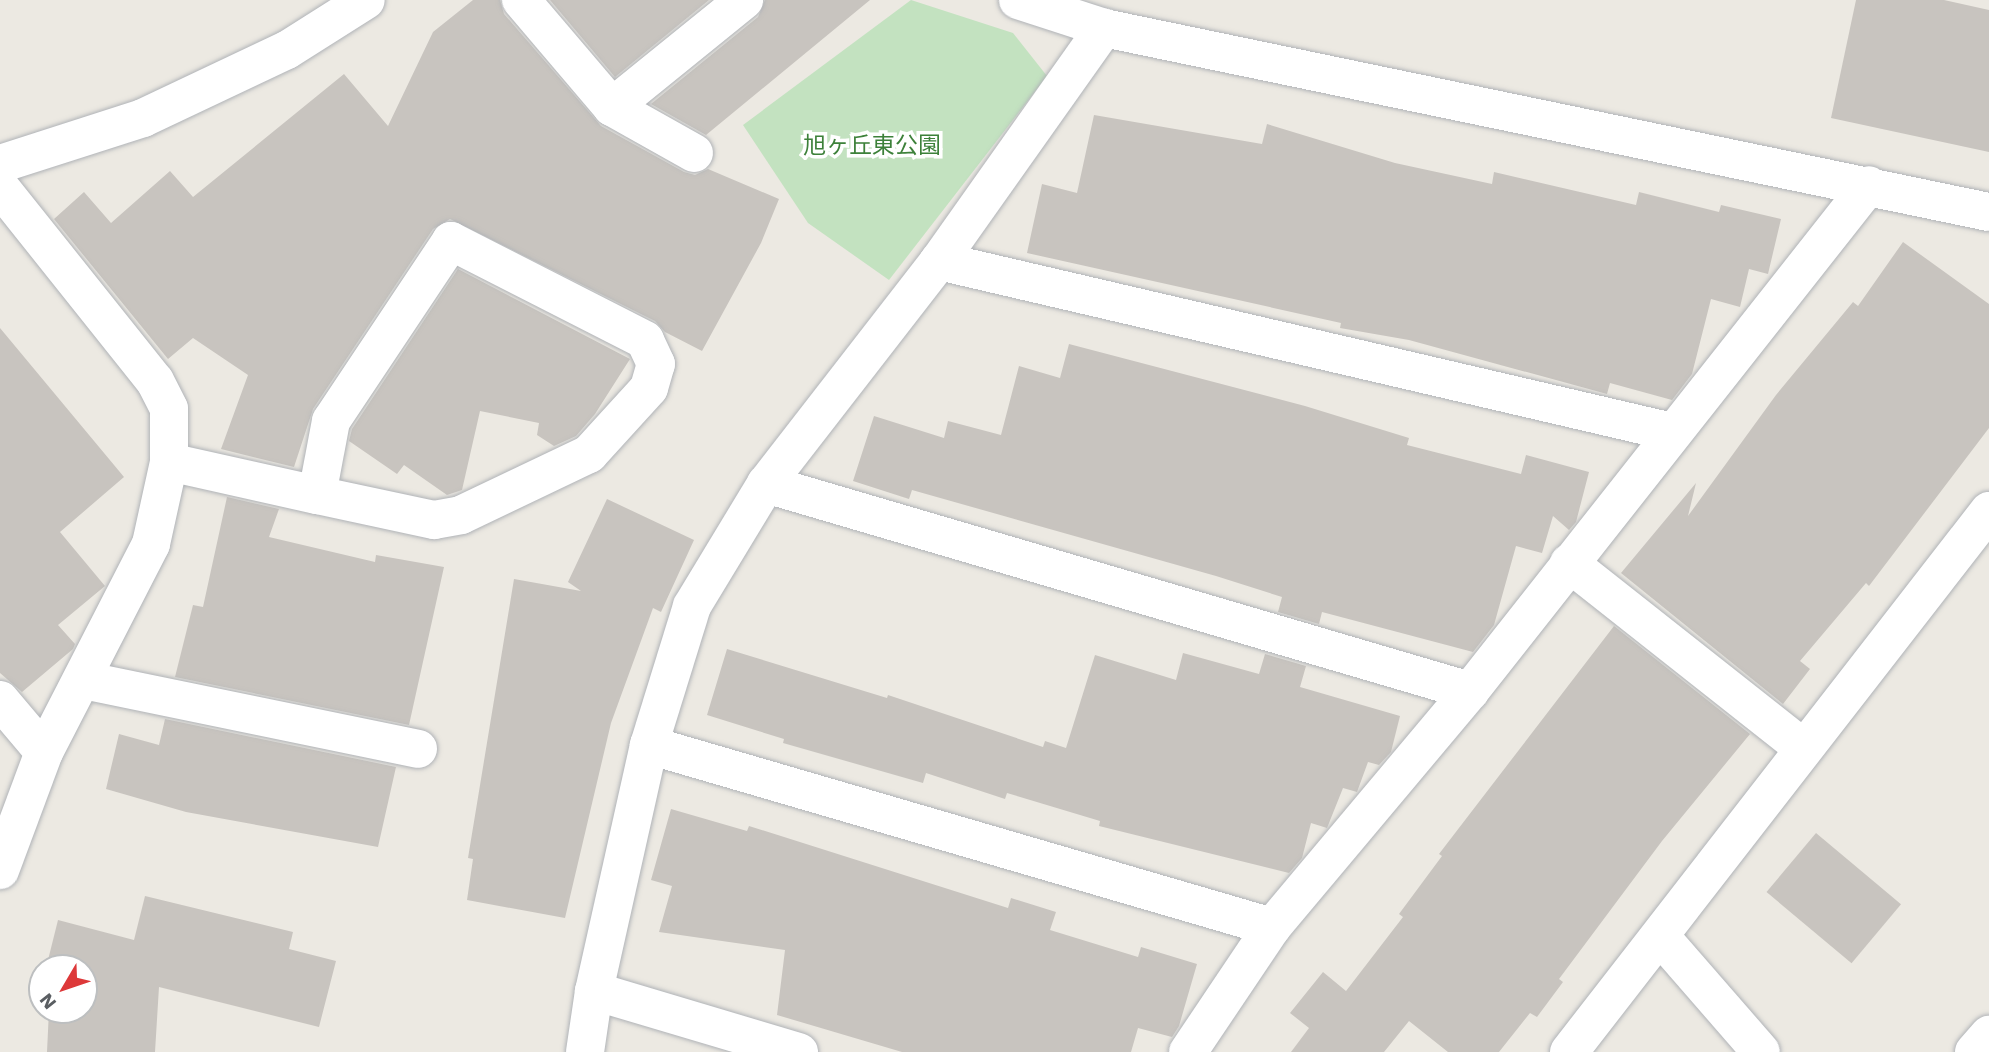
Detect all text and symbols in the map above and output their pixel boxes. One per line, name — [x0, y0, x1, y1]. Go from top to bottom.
park label: 旭ヶ丘東公園 — [803, 132, 941, 160]
north arrow — [28, 954, 98, 1024]
text: N — [34, 989, 61, 1014]

